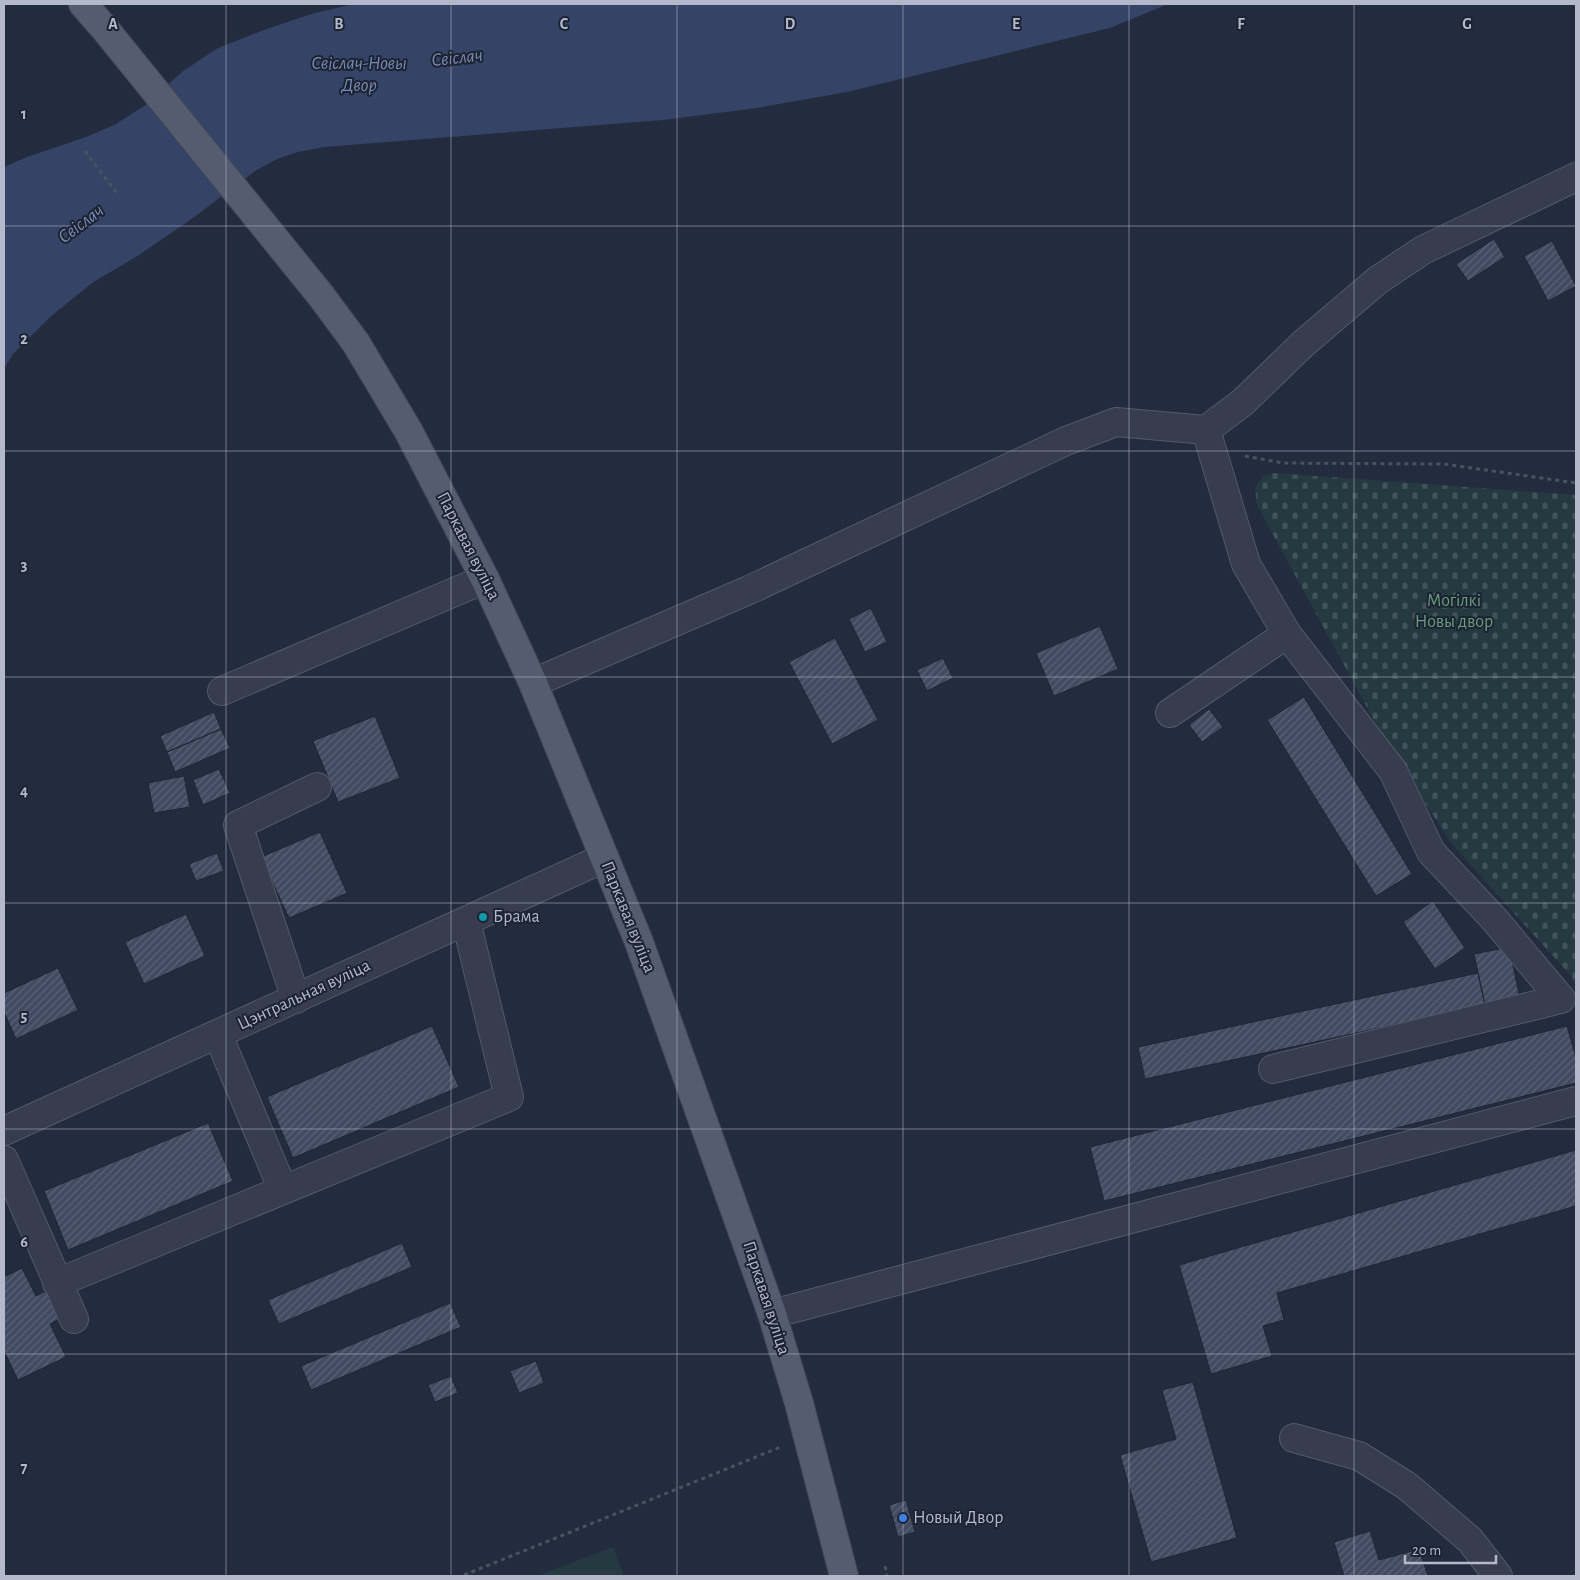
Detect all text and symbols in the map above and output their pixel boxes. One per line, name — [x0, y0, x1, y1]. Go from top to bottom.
text: A — [108, 16, 118, 32]
text: B — [334, 16, 344, 32]
text: C — [560, 16, 569, 32]
text: D — [785, 16, 796, 32]
text: E — [1012, 16, 1020, 32]
text: F — [1237, 16, 1245, 32]
text: G — [1462, 16, 1472, 32]
water label: Свіслач — [430, 46, 484, 70]
water label: Свіслач-Новы Двор — [311, 54, 407, 95]
text: 1 — [21, 106, 27, 122]
water label: Свіслач — [55, 201, 107, 247]
text: 2 — [20, 331, 28, 347]
street label: Паркавая вуліца — [433, 489, 503, 603]
text: 3 — [21, 557, 28, 573]
park label: Могілкі Новы двор — [1415, 592, 1493, 631]
text: 4 — [20, 783, 28, 799]
street label: Паркавая вуліца — [597, 859, 659, 975]
place label: Брама — [493, 908, 540, 926]
marker: Брама — [477, 911, 489, 923]
street label: Цэнтральная вуліца — [235, 956, 373, 1034]
text: 5 — [21, 1008, 28, 1024]
text: 6 — [20, 1234, 28, 1250]
street label: Паркавая вуліца — [739, 1239, 793, 1357]
text: 7 — [21, 1460, 28, 1476]
place label: Новый Двор — [913, 1509, 1003, 1527]
marker: Новый Двор — [897, 1512, 909, 1524]
scale bar — [1405, 1532, 1496, 1564]
text: 20 m — [1412, 1543, 1441, 1558]

